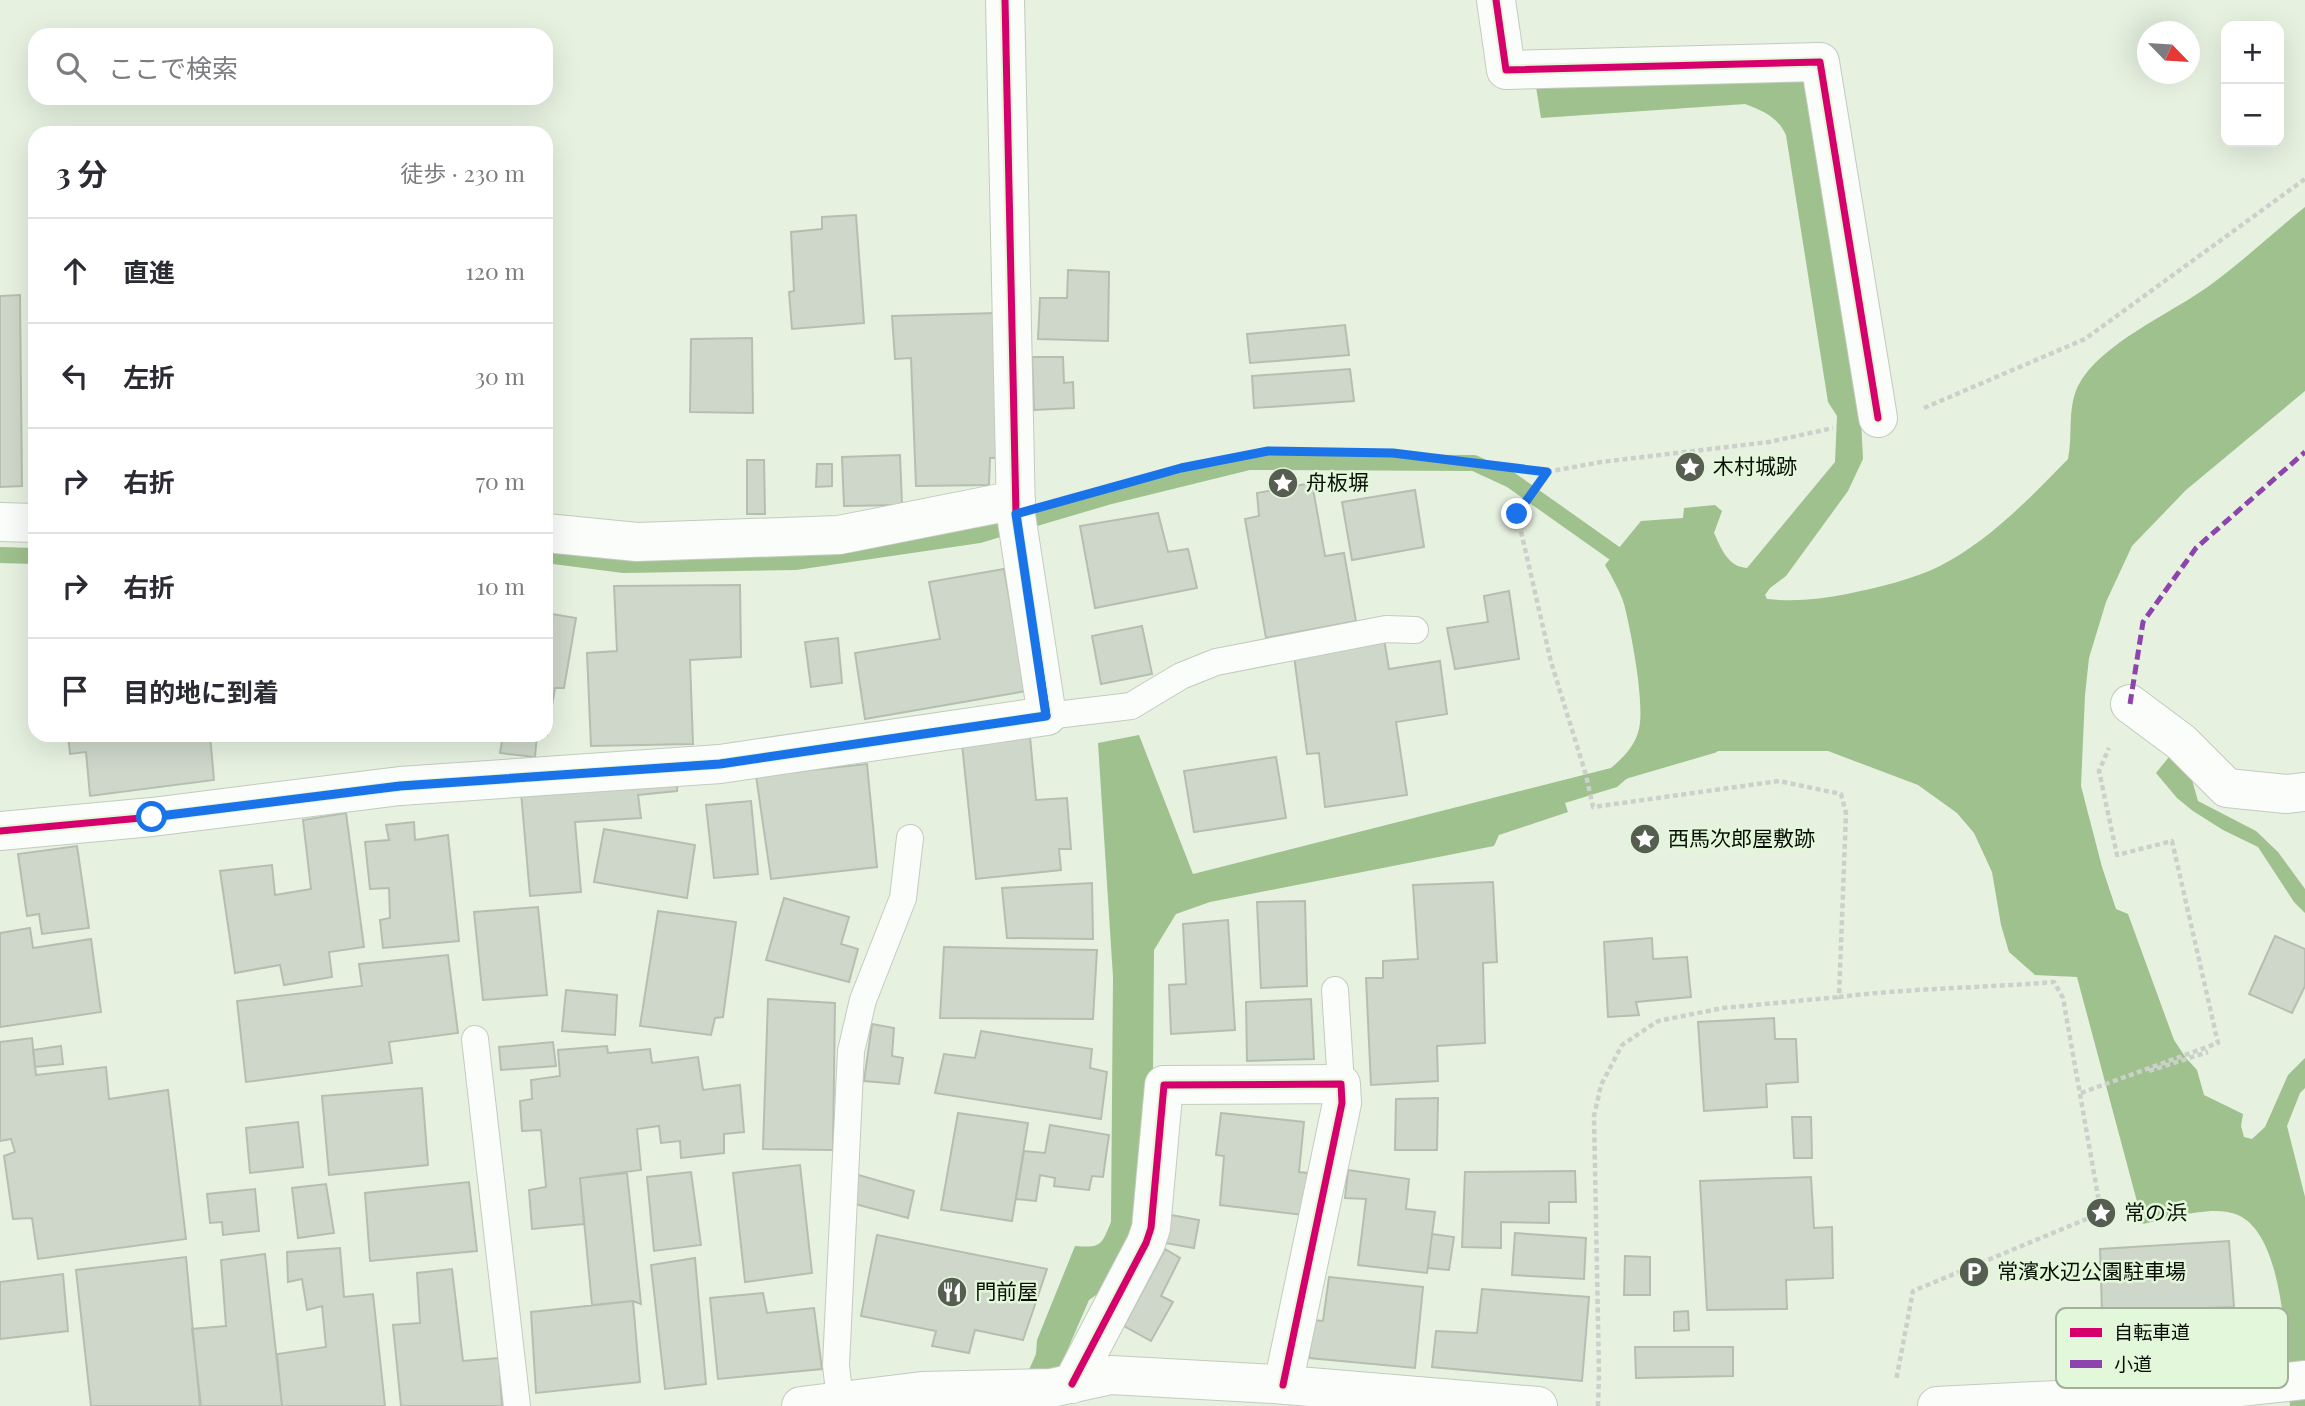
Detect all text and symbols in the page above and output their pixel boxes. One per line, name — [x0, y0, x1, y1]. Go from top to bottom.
north arrow — [2137, 21, 2200, 84]
map controls — [2221, 21, 2284, 147]
button: + — [2221, 21, 2284, 84]
search box — [28, 28, 553, 105]
icon: search — [52, 48, 90, 86]
text: ここで検索 — [108, 50, 238, 85]
button: − — [2221, 84, 2284, 147]
text: 3 分 — [56, 153, 107, 193]
text: 徒歩 · 230 m — [400, 157, 525, 188]
icon: ahead — [56, 252, 94, 290]
text: 直進 — [123, 254, 175, 289]
text: 120 m — [466, 255, 525, 286]
icon: left — [56, 357, 94, 395]
text: 左折 — [123, 359, 175, 394]
text: 30 m — [475, 360, 525, 391]
place icon: 木村城跡 — [1673, 450, 1707, 484]
place label: 木村城跡 — [1713, 451, 1797, 479]
icon: right — [56, 462, 94, 500]
text: 右折 — [123, 464, 175, 499]
text: 70 m — [476, 465, 525, 496]
place icon: 舟板塀 — [1266, 466, 1300, 500]
place label: 舟板塀 — [1306, 467, 1369, 495]
route end — [1501, 498, 1532, 529]
icon: right — [56, 567, 94, 605]
text: 右折 — [123, 569, 175, 604]
text: 10 m — [477, 570, 525, 601]
icon: arrive — [56, 672, 94, 710]
text: 目的地に到着 — [123, 674, 279, 709]
route start — [136, 801, 167, 832]
place icon: 西馬次郎屋敷跡 — [1628, 822, 1662, 856]
place label: 西馬次郎屋敷跡 — [1668, 823, 1815, 851]
place icon: 常の浜 — [2084, 1196, 2118, 1230]
place label: 常の浜 — [2124, 1197, 2187, 1225]
parking icon: 常濱水辺公園駐車場 — [1957, 1255, 1991, 1289]
place label: 常濱水辺公園駐車場 — [1997, 1256, 2186, 1284]
restaurant icon: 門前屋 — [935, 1275, 969, 1309]
place label: 門前屋 — [975, 1276, 1038, 1304]
legend — [2056, 1308, 2288, 1388]
text: 自転車道 — [2114, 1318, 2190, 1344]
text: 小道 — [2114, 1350, 2152, 1376]

